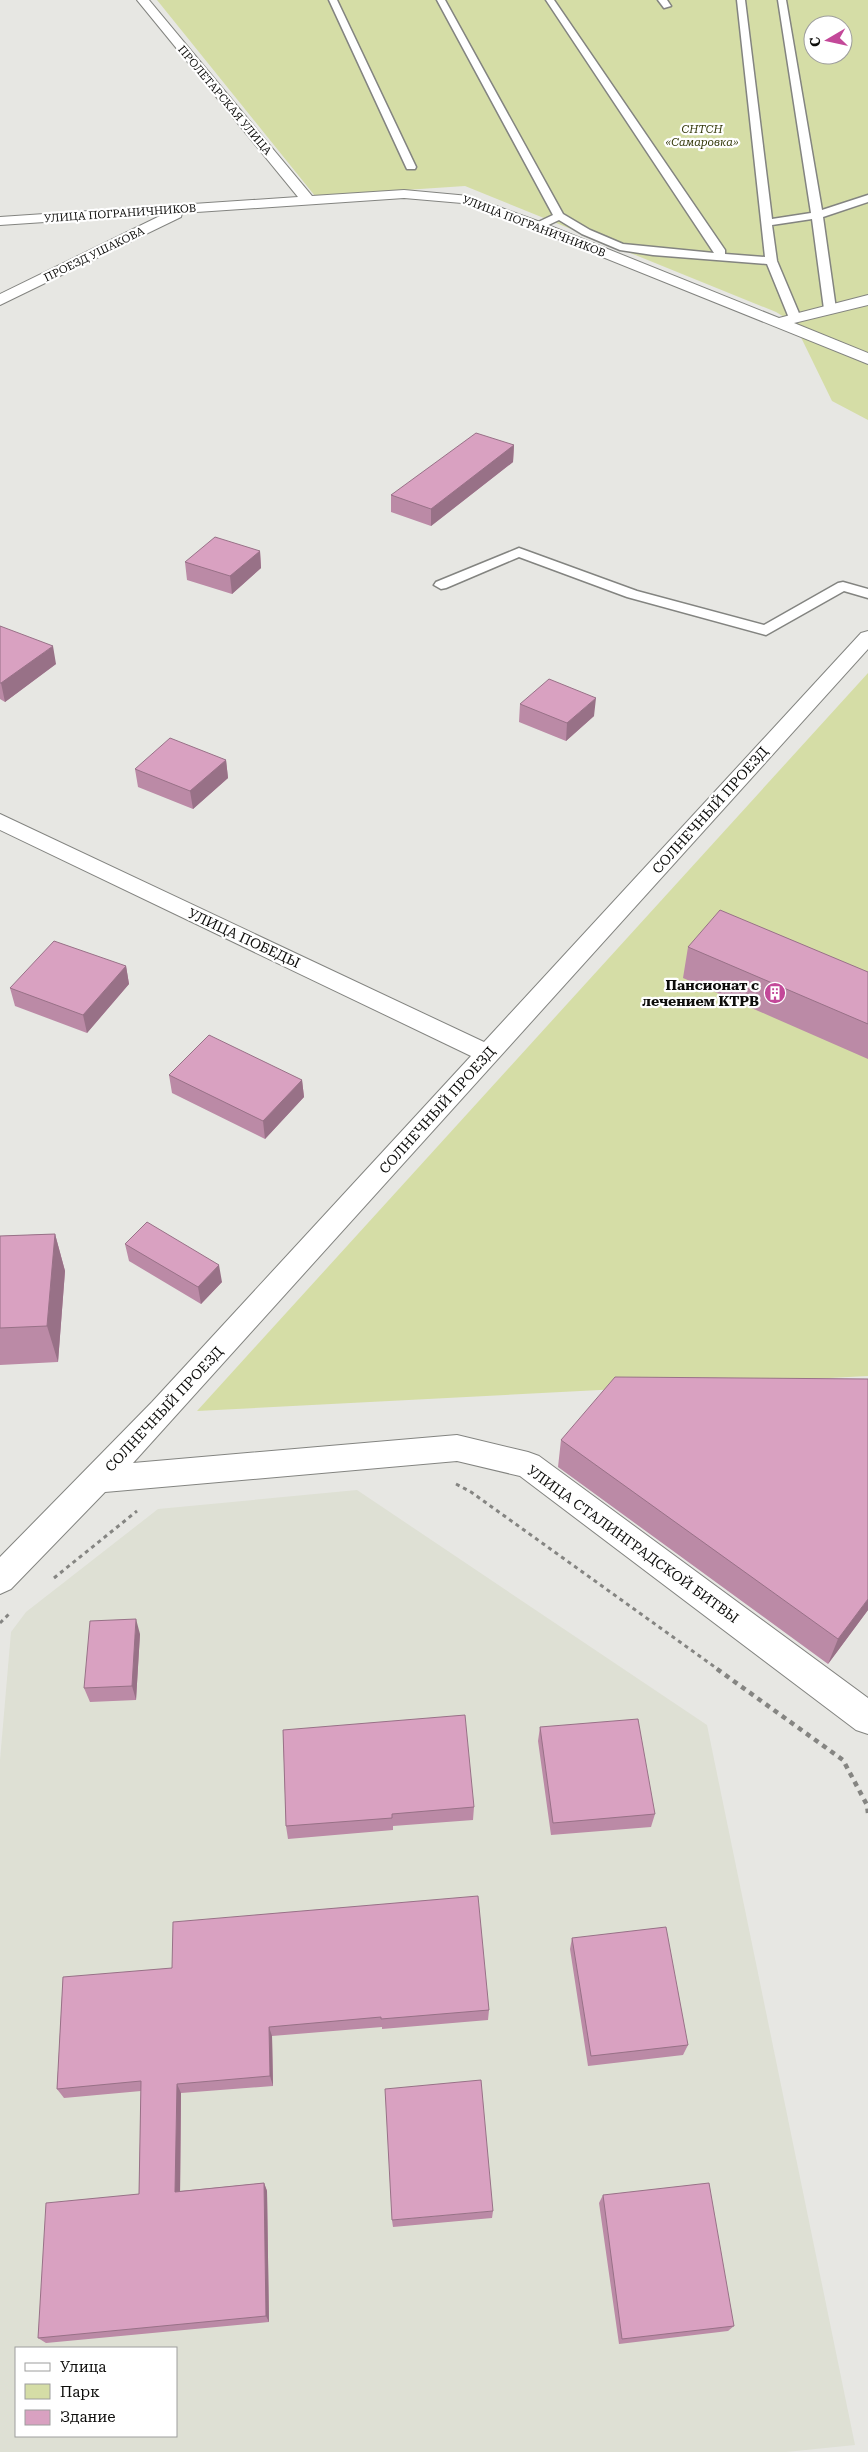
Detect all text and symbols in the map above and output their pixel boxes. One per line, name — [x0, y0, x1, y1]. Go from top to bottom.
north arrow — [803, 15, 853, 65]
text: С — [806, 36, 824, 48]
street label: ПРОЛЕТАРСКАЯ УЛИЦА — [175, 43, 274, 158]
park label: СНТСН «Самаровка» — [666, 123, 739, 149]
street label: УЛИЦА ПОГРАНИЧНИКОВ — [460, 193, 607, 260]
street label: УЛИЦА ПОГРАНИЧНИКОВ — [44, 202, 196, 225]
street label: ПРОЕЗД УШАКОВА — [42, 224, 147, 284]
street label: СОЛНЕЧНЫЙ ПРОЕЗД — [649, 743, 771, 877]
street label: УЛИЦА ПОБЕДЫ — [185, 905, 303, 971]
place label: Пансионат с лечением КТРВ — [642, 977, 759, 1009]
building icon: Пансионат с лечением КТРВ — [763, 981, 787, 1005]
street label: СОЛНЕЧНЫЙ ПРОЕЗД — [376, 1043, 498, 1177]
street label: СОЛНЕЧНЫЙ ПРОЕЗД — [102, 1343, 226, 1475]
street label: УЛИЦА СТАЛИНГРАДСКОЙ БИТВЫ — [524, 1462, 742, 1626]
legend — [15, 2347, 178, 2437]
text: Улица — [60, 2358, 106, 2376]
text: Парк — [60, 2383, 100, 2401]
text: Здание — [60, 2408, 116, 2426]

